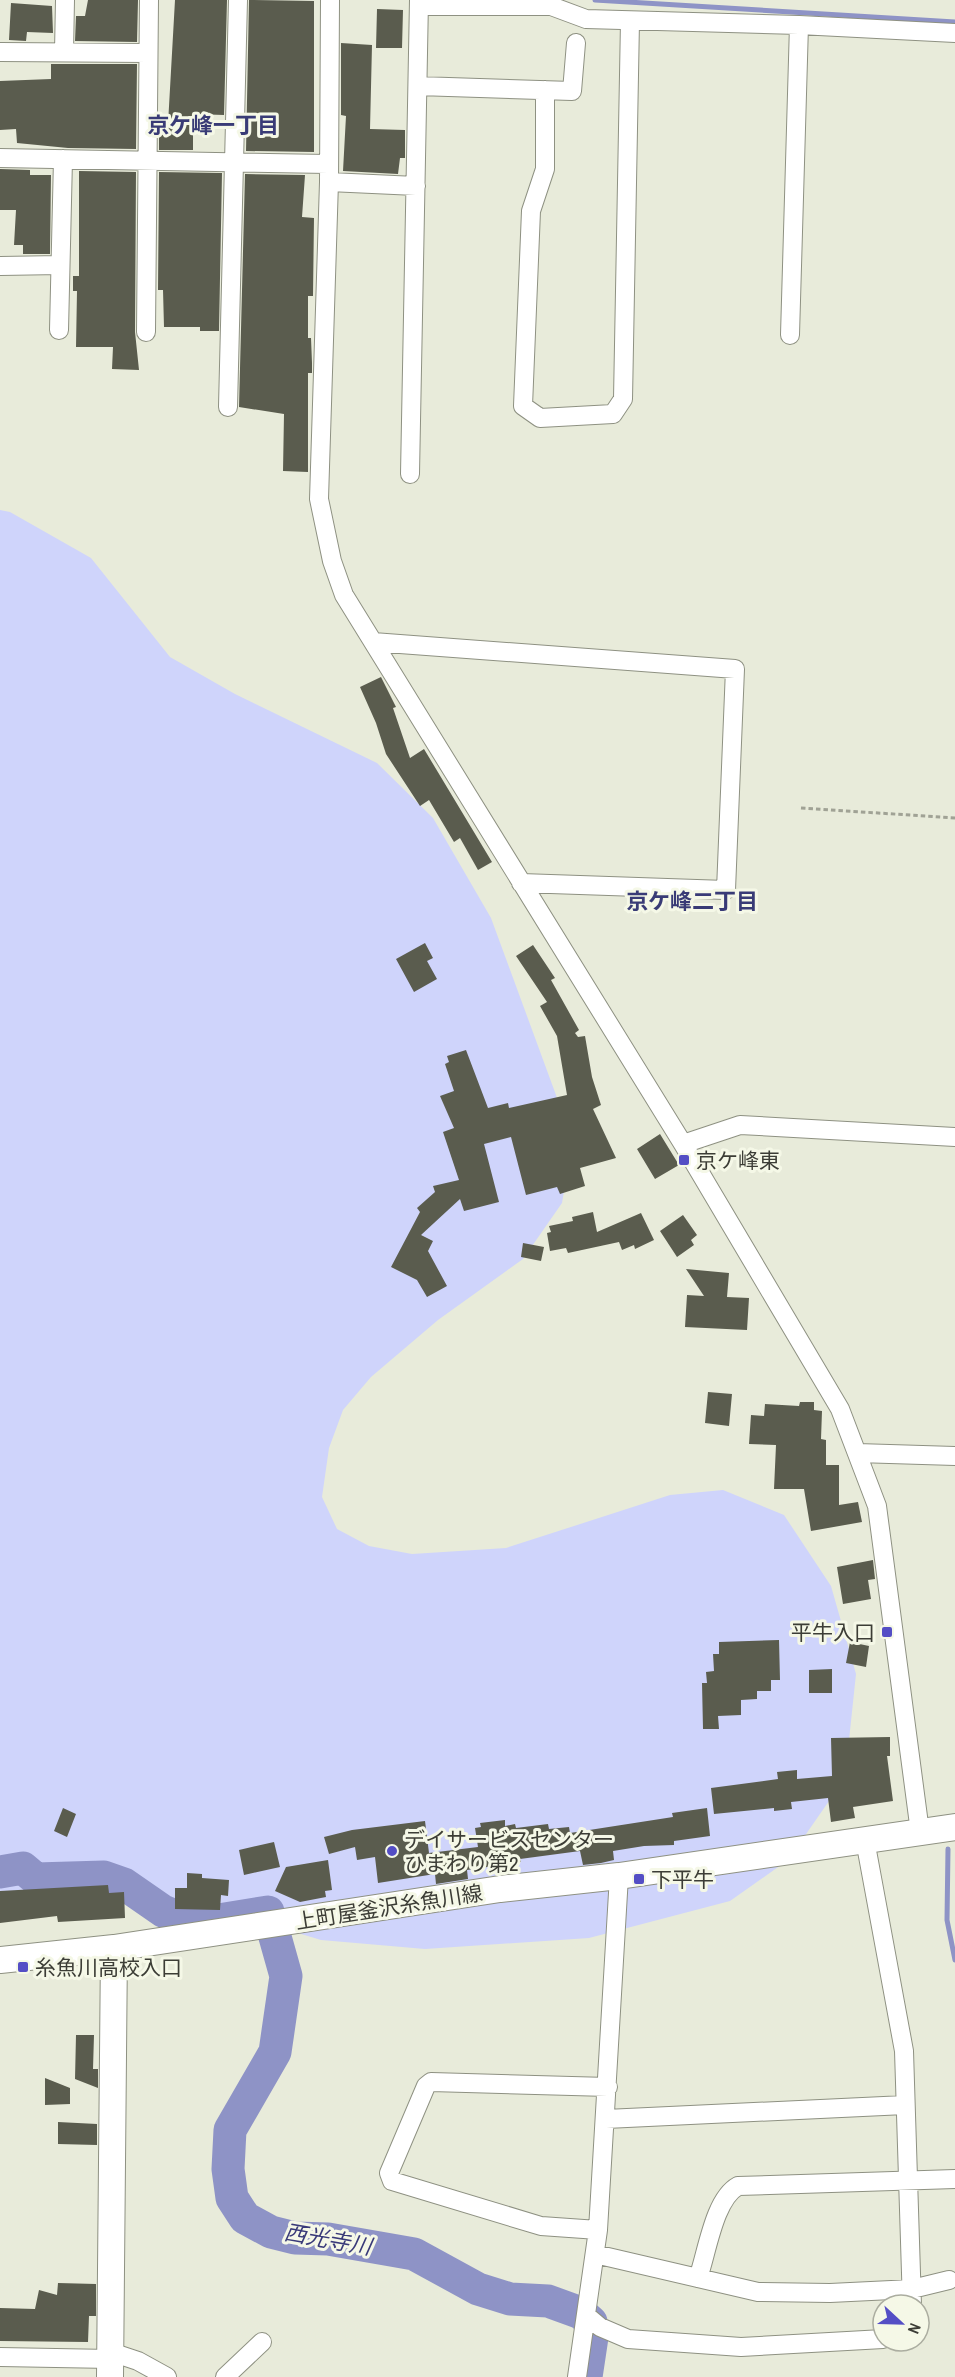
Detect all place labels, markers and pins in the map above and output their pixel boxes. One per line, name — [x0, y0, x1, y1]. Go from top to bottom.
place label: 京ケ峰東 — [696, 1146, 780, 1175]
marker: 京ケ峰東 — [677, 1153, 691, 1167]
place label: 平牛入口 — [791, 1618, 875, 1647]
marker: 平牛入口 — [880, 1625, 894, 1639]
place label: デイサービスセンター ひまわり第2 — [404, 1825, 614, 1878]
marker: デイサービスセンター ひまわり第2 — [385, 1844, 399, 1858]
place label: 下平牛 — [651, 1865, 714, 1894]
marker: 下平牛 — [632, 1872, 646, 1886]
place label: 糸魚川高校入口 — [35, 1953, 182, 1982]
marker: 糸魚川高校入口 — [16, 1960, 30, 1974]

